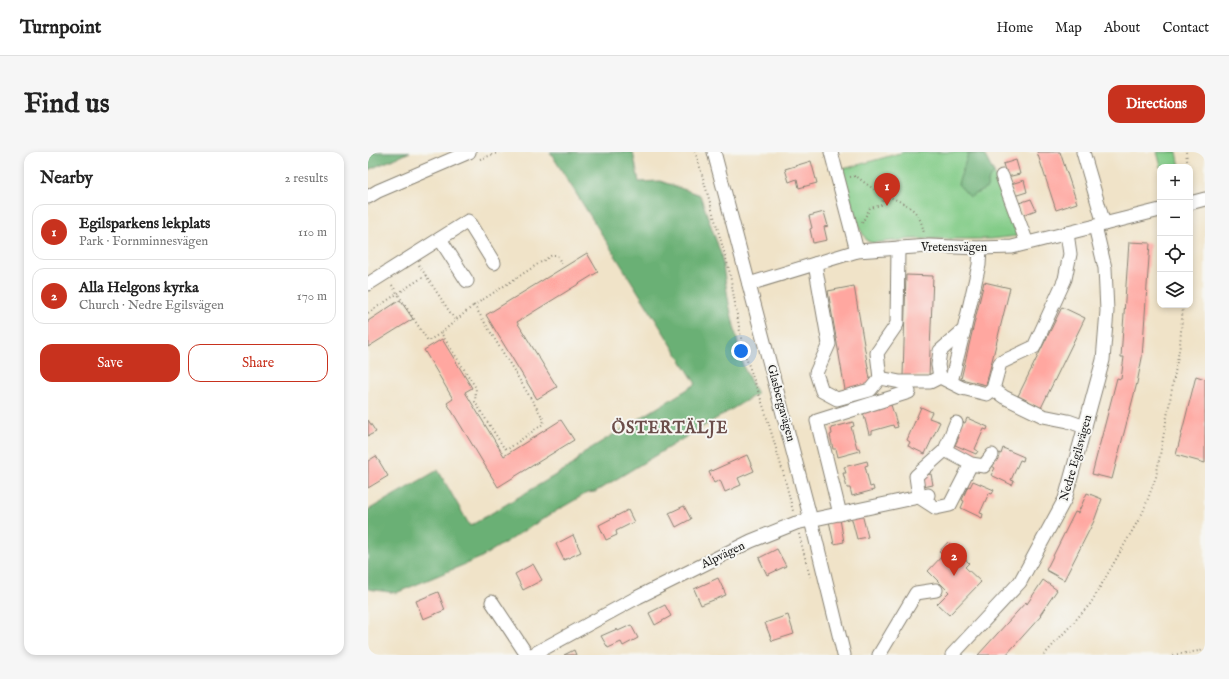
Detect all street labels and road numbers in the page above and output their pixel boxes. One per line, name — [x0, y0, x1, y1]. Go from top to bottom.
street label: Vretensvägen — [920, 240, 988, 255]
street label: Glasbergavägen — [764, 363, 799, 444]
street label: Nedre Egilsvägen — [1057, 413, 1096, 503]
street label: Alpvägen — [698, 538, 748, 573]

